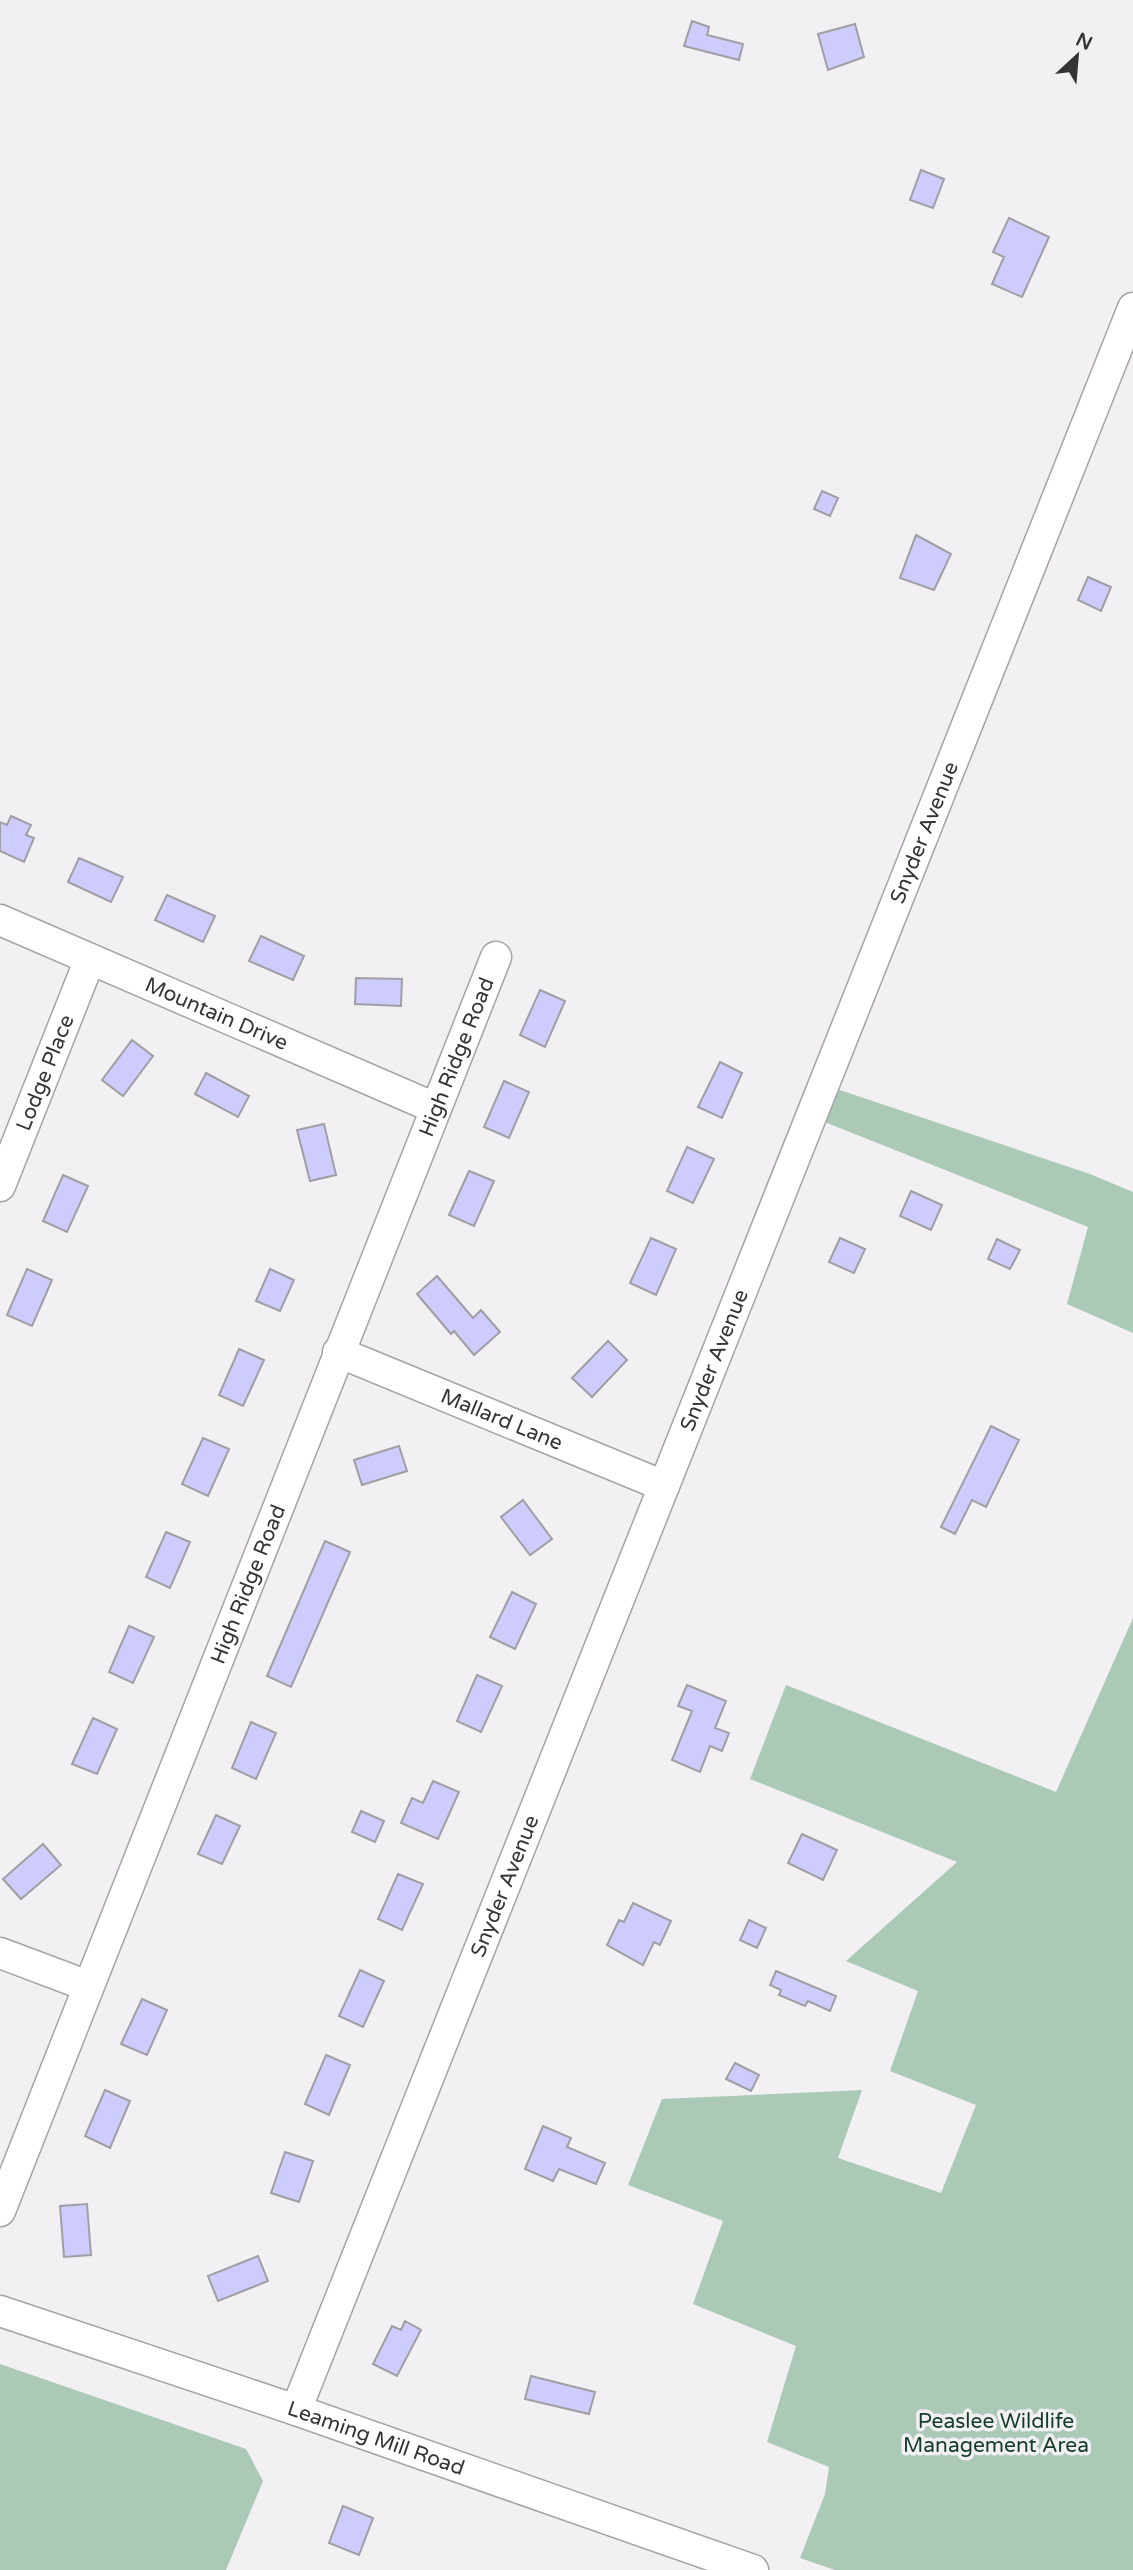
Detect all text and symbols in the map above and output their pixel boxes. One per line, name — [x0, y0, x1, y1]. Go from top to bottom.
north arrow — [1042, 21, 1112, 91]
text: N — [1072, 28, 1096, 55]
street label: Snyder Avenue — [885, 758, 964, 907]
street label: Mountain Drive — [141, 972, 292, 1056]
street label: High Ridge Road — [414, 974, 500, 1140]
street label: Lodge Place — [11, 1011, 80, 1134]
street label: Snyder Avenue — [675, 1286, 754, 1435]
street label: Mallard Lane — [437, 1384, 566, 1456]
street label: High Ridge Road — [206, 1501, 291, 1668]
street label: Snyder Avenue — [466, 1812, 545, 1961]
street label: Leaming Mill Road — [284, 2396, 468, 2481]
park label: Peaslee Wildlife Management Area — [903, 2409, 1089, 2458]

